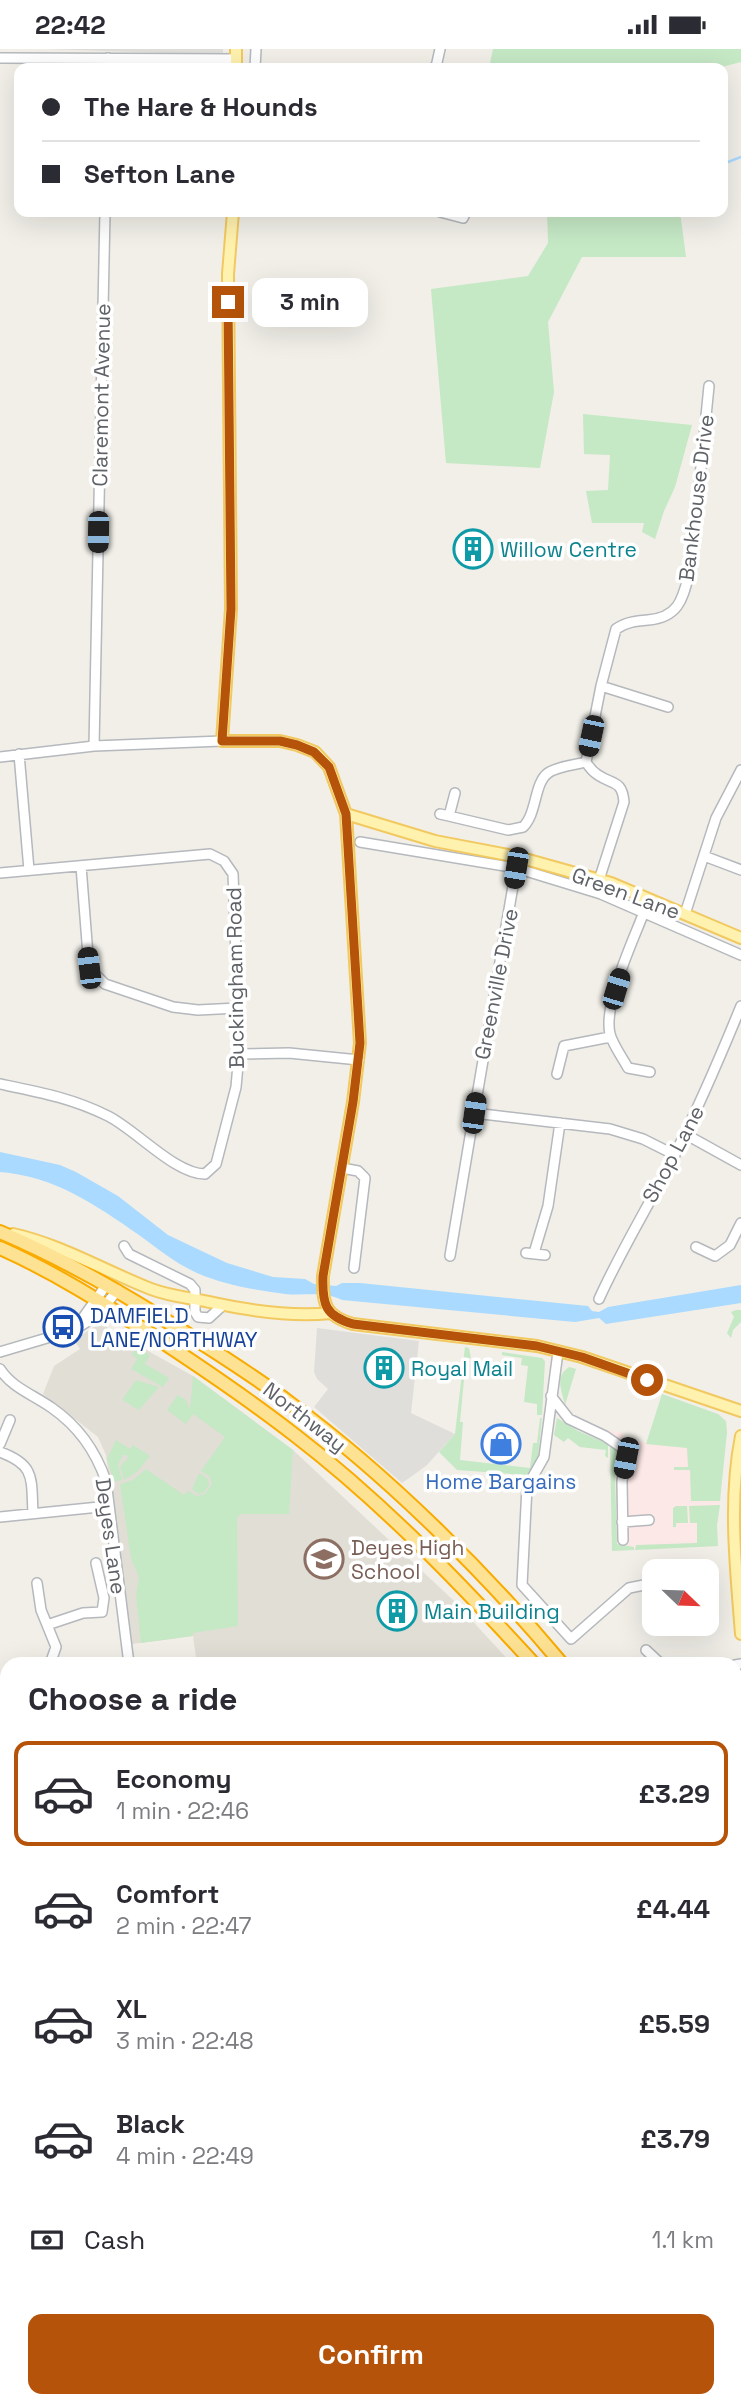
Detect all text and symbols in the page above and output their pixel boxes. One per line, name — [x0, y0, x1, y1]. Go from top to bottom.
text: 22:42 — [35, 8, 106, 42]
text: The Hare & Hounds — [84, 90, 318, 124]
text: Sefton Lane — [84, 157, 235, 191]
callout: 3 min — [252, 278, 368, 327]
route end — [212, 286, 244, 318]
text: 3 min — [280, 287, 340, 317]
street label: Claremont Avenue — [86, 303, 116, 487]
street label: Bankhouse Drive — [672, 413, 720, 583]
car — [88, 511, 109, 553]
building icon: Willow Centre — [452, 528, 494, 570]
place label: Willow Centre — [500, 536, 637, 563]
car — [577, 713, 606, 759]
car — [503, 846, 530, 890]
street label: Green Lane — [568, 861, 684, 925]
street label: Buckingham Road — [220, 887, 250, 1069]
street label: Greenville Drive — [468, 906, 524, 1062]
car — [77, 946, 102, 990]
car — [600, 966, 633, 1012]
car — [461, 1091, 488, 1135]
street label: Shop Lane — [636, 1101, 710, 1207]
place label: DAMFIELD LANE/NORTHWAY — [90, 1302, 258, 1353]
bus stop icon: DAMFIELD LANE/NORTHWAY — [42, 1306, 84, 1348]
building icon: Royal Mail — [363, 1347, 405, 1389]
place label: Royal Mail — [411, 1355, 513, 1382]
route start — [631, 1364, 663, 1396]
street label: Northway — [258, 1376, 352, 1458]
shop icon: Home Bargains — [480, 1423, 522, 1465]
car — [612, 1435, 641, 1481]
place label: Home Bargains — [426, 1468, 576, 1495]
street label: Deyes Lane — [89, 1476, 133, 1596]
place label: Deyes High School — [351, 1534, 464, 1585]
school or university icon: Deyes High School — [303, 1538, 345, 1580]
north arrow — [642, 1559, 719, 1636]
map controls — [642, 1559, 719, 1636]
building icon: Main Building — [376, 1590, 418, 1632]
place label: Main Building — [424, 1598, 560, 1625]
text: Choose a ride — [28, 1679, 238, 1719]
icon: car — [32, 1762, 95, 1825]
text: Economy — [116, 1762, 232, 1796]
text: £3.29 — [638, 1777, 710, 1811]
text: 1 min · 22:46 — [116, 1796, 249, 1826]
icon: car — [32, 1877, 95, 1940]
text: Comfort — [116, 1877, 219, 1911]
text: £4.44 — [636, 1892, 710, 1926]
text: 2 min · 22:47 — [116, 1911, 252, 1941]
icon: car — [32, 1992, 95, 2055]
text: XL — [116, 1992, 147, 2026]
text: £5.59 — [638, 2007, 710, 2041]
text: 3 min · 22:48 — [116, 2026, 254, 2056]
icon: car — [32, 2107, 95, 2170]
text: Black — [116, 2107, 185, 2141]
text: £3.79 — [640, 2122, 710, 2156]
text: 4 min · 22:49 — [116, 2141, 254, 2171]
icon: cash — [28, 2221, 66, 2259]
text: Cash — [84, 2223, 145, 2257]
text: 1.1 km — [652, 2225, 714, 2255]
button: Confirm — [28, 2314, 714, 2394]

